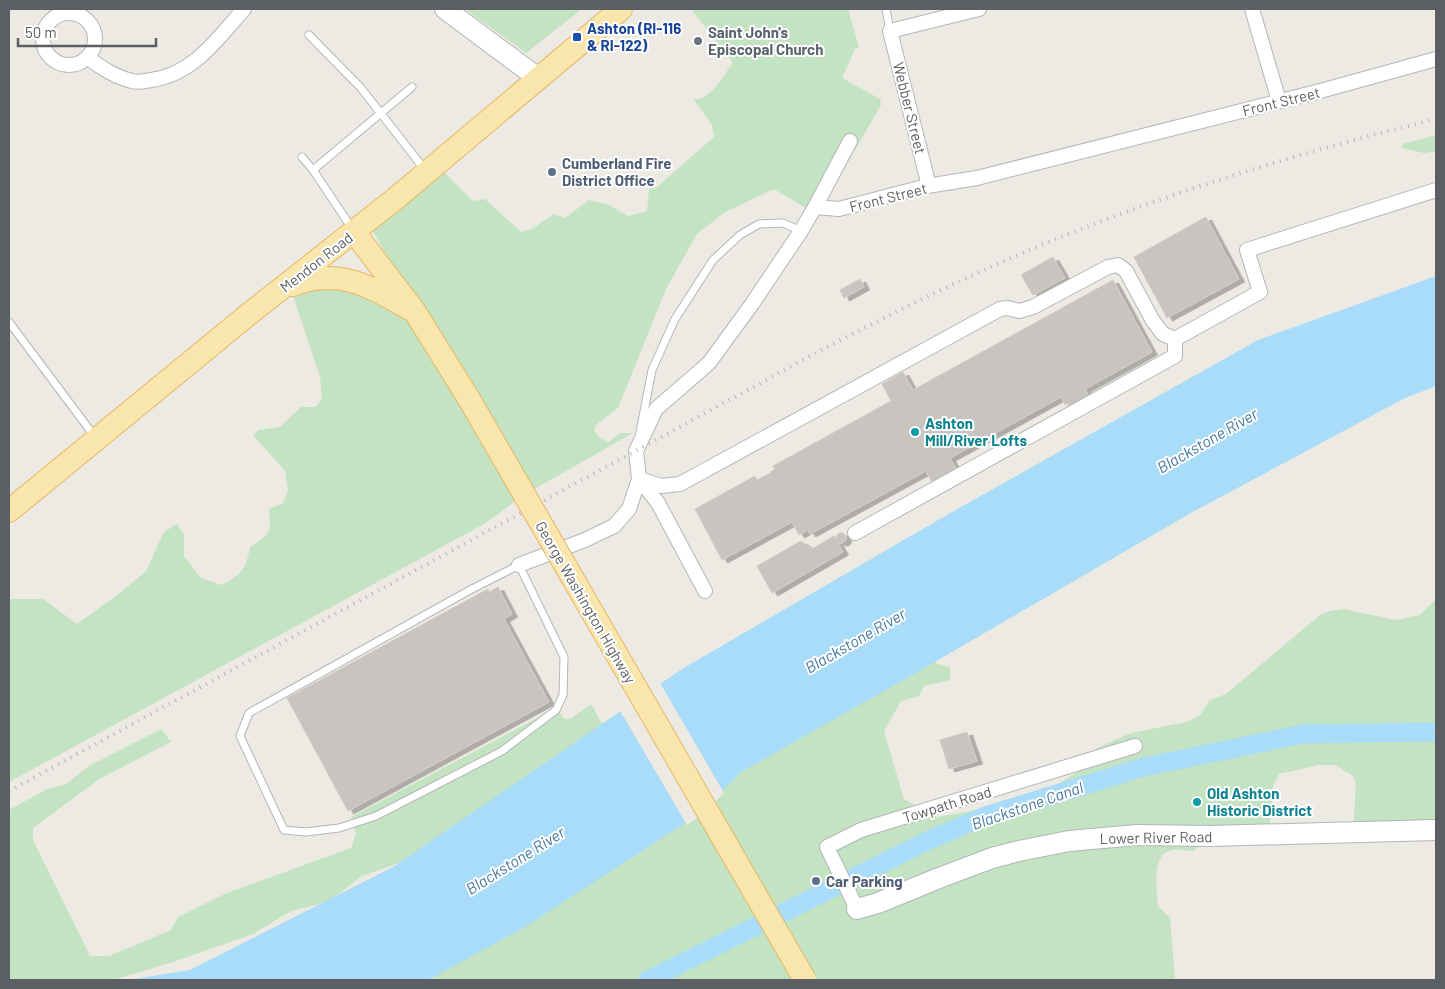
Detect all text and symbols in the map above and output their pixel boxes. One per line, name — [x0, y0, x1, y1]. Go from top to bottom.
scale bar — [18, 15, 155, 47]
place label: Ashton (RI-116 & RI-122) — [587, 19, 681, 54]
text: 50 m — [25, 23, 57, 41]
place label: Saint John's Episcopal Church — [708, 23, 823, 58]
marker: Ashton (RI-116 & RI-122) — [571, 31, 583, 43]
marker: Saint John's Episcopal Church — [692, 35, 704, 47]
street label: Webber Street — [890, 60, 930, 156]
street label: Front Street — [1240, 83, 1322, 119]
place label: Cumberland Fire District Office — [562, 154, 671, 189]
marker: Cumberland Fire District Office — [546, 166, 558, 178]
street label: Front Street — [847, 179, 929, 215]
street label: Mendon Road — [276, 228, 356, 296]
water label: Blackstone River — [1153, 403, 1262, 476]
place label: Ashton Mill/River Lofts — [925, 414, 1027, 449]
marker: Ashton Mill/River Lofts — [909, 426, 921, 438]
street label: George Washington Highway — [532, 518, 640, 686]
water label: Blackstone River — [801, 603, 910, 676]
water label: Blackstone Canal — [969, 777, 1086, 833]
street label: Towpath Road — [900, 782, 994, 826]
place label: Old Ashton Historic District — [1207, 784, 1312, 819]
marker: Old Ashton Historic District — [1191, 796, 1203, 808]
water label: Blackstone River — [462, 821, 569, 898]
street label: Lower River Road — [1099, 827, 1213, 847]
place label: Car Parking — [826, 872, 903, 890]
marker: Car Parking — [810, 875, 822, 887]

